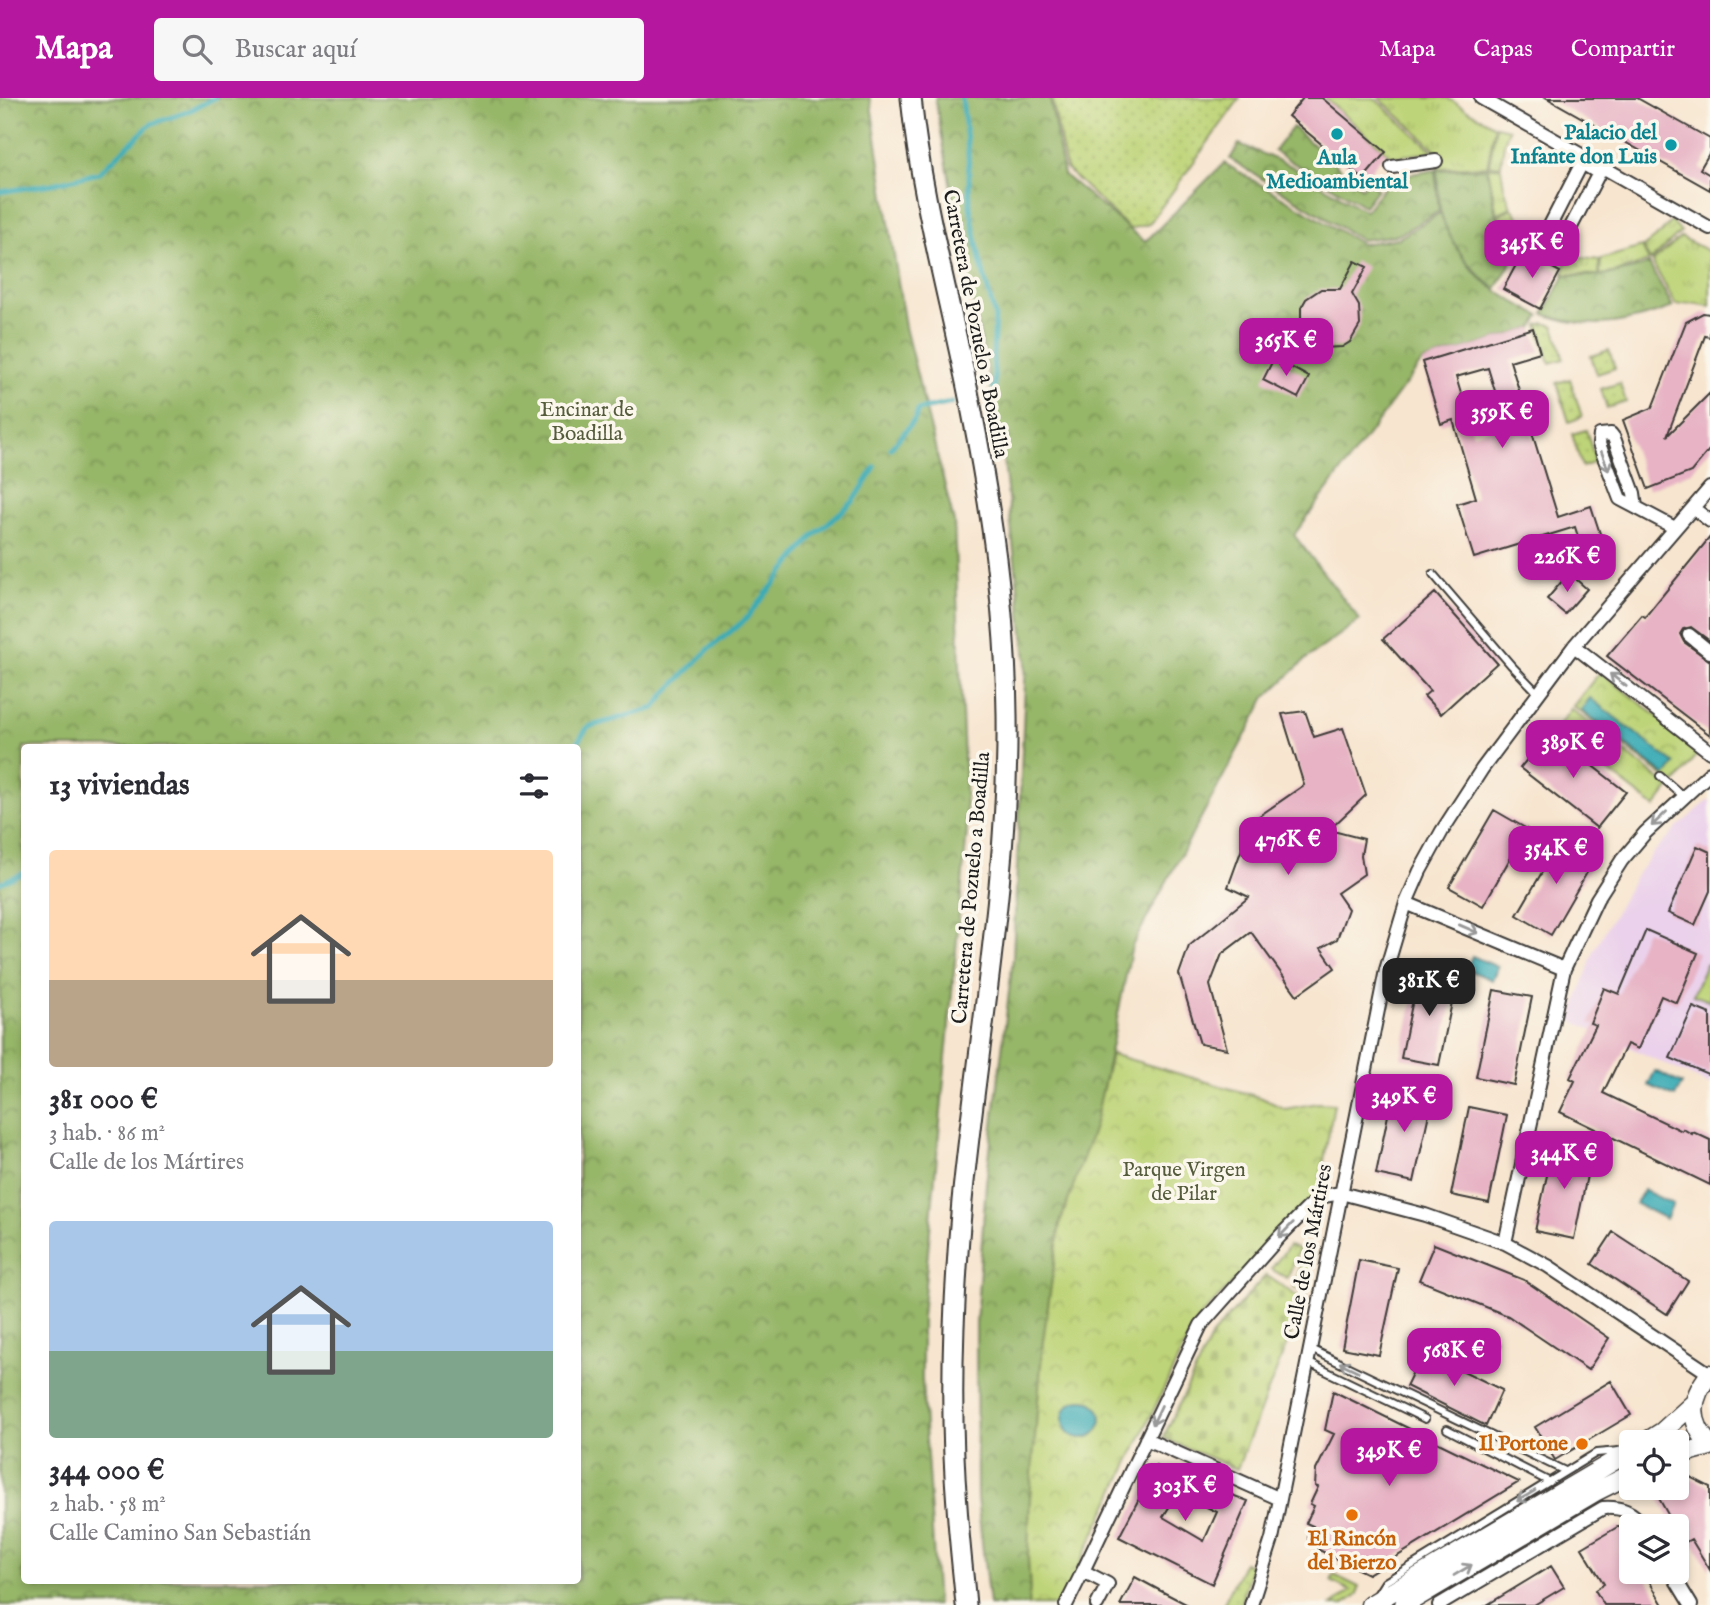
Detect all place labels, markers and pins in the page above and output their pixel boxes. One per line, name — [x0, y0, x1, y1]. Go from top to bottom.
place label: Palacio del Infante don Luis — [1510, 120, 1658, 171]
marker: Aula Medioambiental — [1329, 126, 1345, 142]
marker: Palacio del Infante don Luis — [1663, 137, 1679, 153]
place label: Aula Medioambiental — [1266, 145, 1409, 196]
pin: 345K € — [1475, 220, 1589, 280]
pin: 365K € — [1229, 318, 1343, 378]
pin: 359K € — [1445, 390, 1559, 450]
pin: 226K € — [1510, 534, 1624, 594]
pin: 389K € — [1516, 720, 1630, 780]
pin: 476K € — [1231, 818, 1345, 877]
pin: 354K € — [1499, 826, 1613, 886]
pin: 381K € — [1372, 958, 1486, 1018]
pin: 349K € — [1347, 1074, 1461, 1134]
pin: 344K € — [1507, 1132, 1621, 1191]
pin: 568K € — [1397, 1328, 1511, 1388]
pin: 349K € — [1332, 1428, 1446, 1488]
place label: Il Portone — [1479, 1431, 1568, 1458]
marker: Il Portone — [1574, 1436, 1590, 1452]
pin: 303K € — [1128, 1464, 1242, 1523]
marker: El Rincón del Bierzo — [1344, 1507, 1360, 1523]
place label: El Rincón del Bierzo — [1307, 1526, 1397, 1577]

